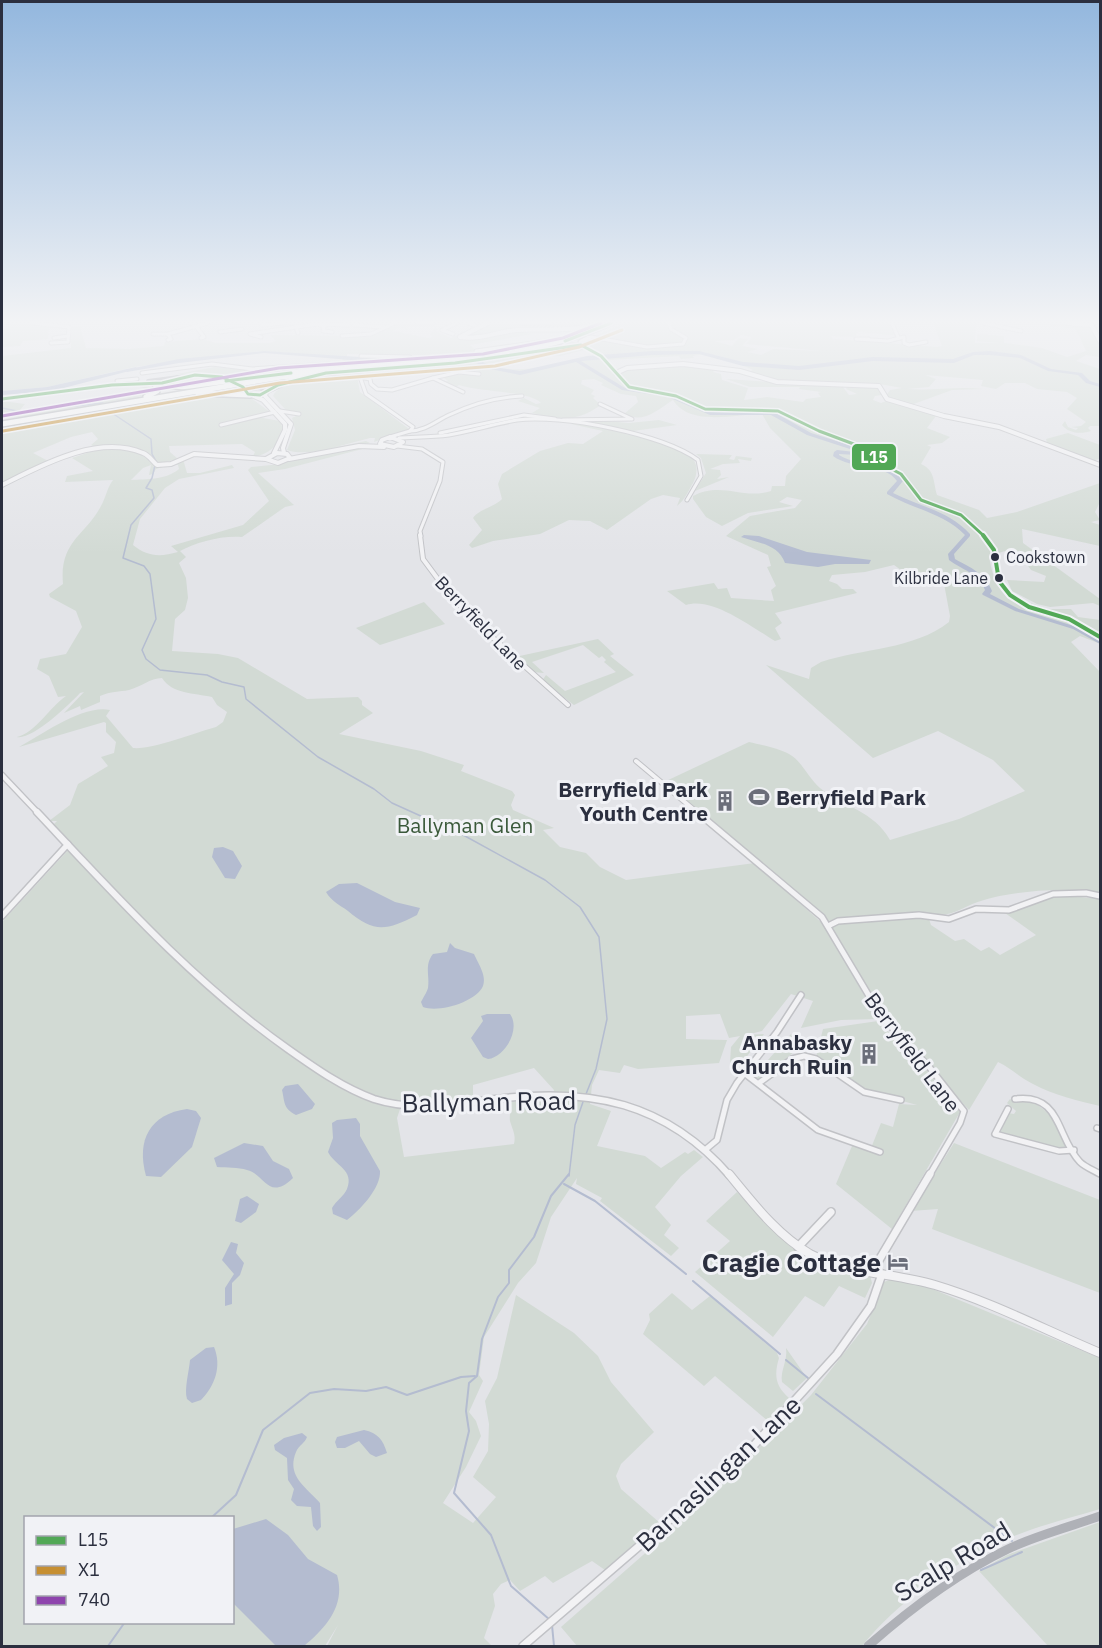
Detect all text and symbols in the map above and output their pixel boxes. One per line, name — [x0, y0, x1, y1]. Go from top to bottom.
line badge: L15 — [851, 443, 897, 471]
text: L15 — [860, 447, 888, 467]
place label: Cookstown — [1006, 547, 1086, 567]
marker: Cookstown — [989, 551, 1001, 563]
place label: Kilbride Lane — [894, 568, 988, 588]
street label: Berryfield Lane — [430, 571, 532, 675]
marker: Kilbride Lane — [993, 572, 1005, 584]
place label: Berryfield Park Youth Centre — [558, 775, 709, 827]
place label: Berryfield Park — [776, 783, 927, 811]
sports icon: Berryfield Park — [747, 785, 771, 809]
building icon: Berryfield Park Youth Centre — [713, 789, 737, 813]
park label: Ballyman Glen — [397, 811, 533, 839]
street label: Berryfield Lane — [859, 987, 967, 1117]
place label: Annabasky Church Ruin — [731, 1028, 853, 1080]
building icon: Annabasky Church Ruin — [857, 1042, 881, 1066]
street label: Ballyman Road — [401, 1082, 577, 1120]
place label: Cragie Cottage — [702, 1245, 881, 1279]
hotel icon: Cragie Cottage — [886, 1250, 910, 1274]
street label: Barnaslingan Lane — [628, 1387, 808, 1559]
street label: Scalp Road — [887, 1513, 1017, 1609]
legend — [24, 1516, 234, 1624]
text: L15 — [78, 1528, 109, 1551]
text: X1 — [78, 1558, 100, 1581]
text: 740 — [78, 1588, 110, 1611]

